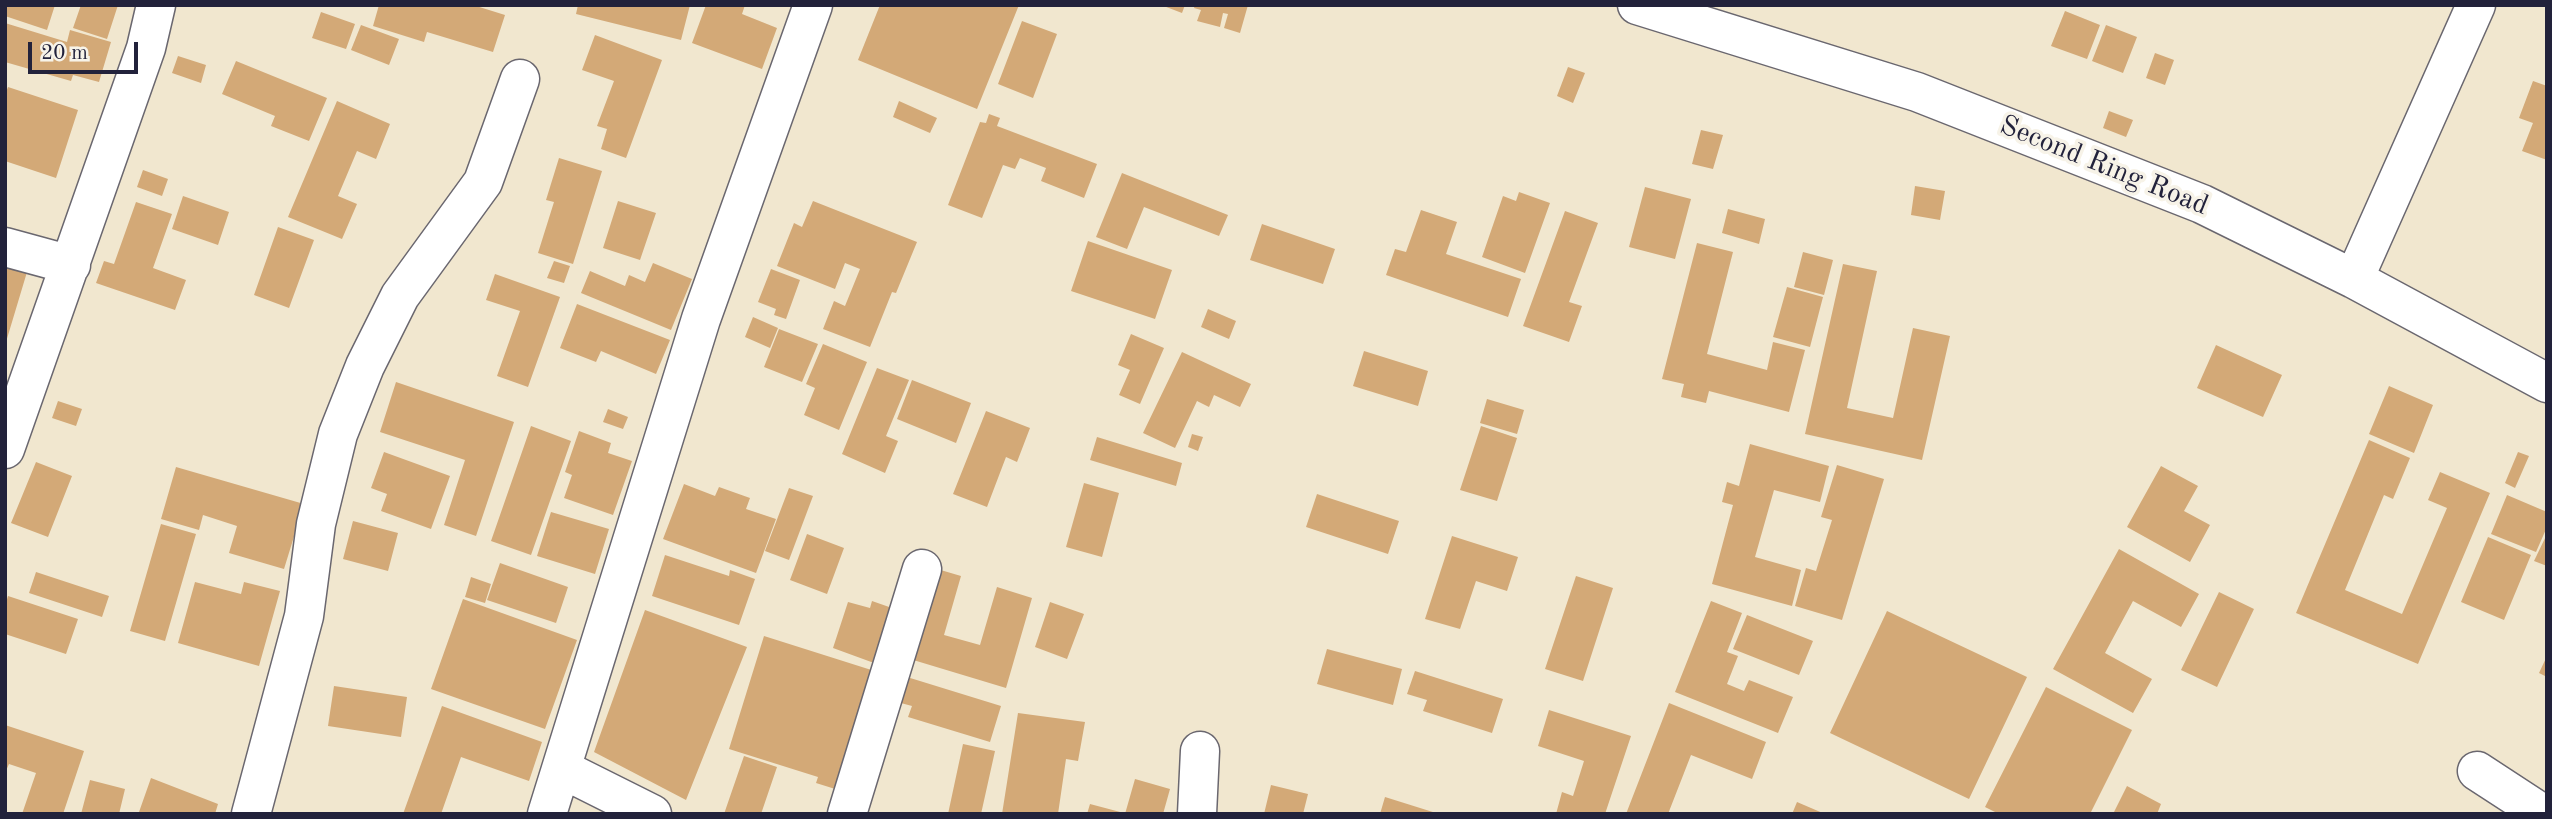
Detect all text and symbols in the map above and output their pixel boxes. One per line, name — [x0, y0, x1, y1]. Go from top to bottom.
scale bar — [32, 28, 142, 72]
text: 20 m — [41, 43, 88, 64]
street label: Second Ring Road — [1995, 109, 2213, 223]

